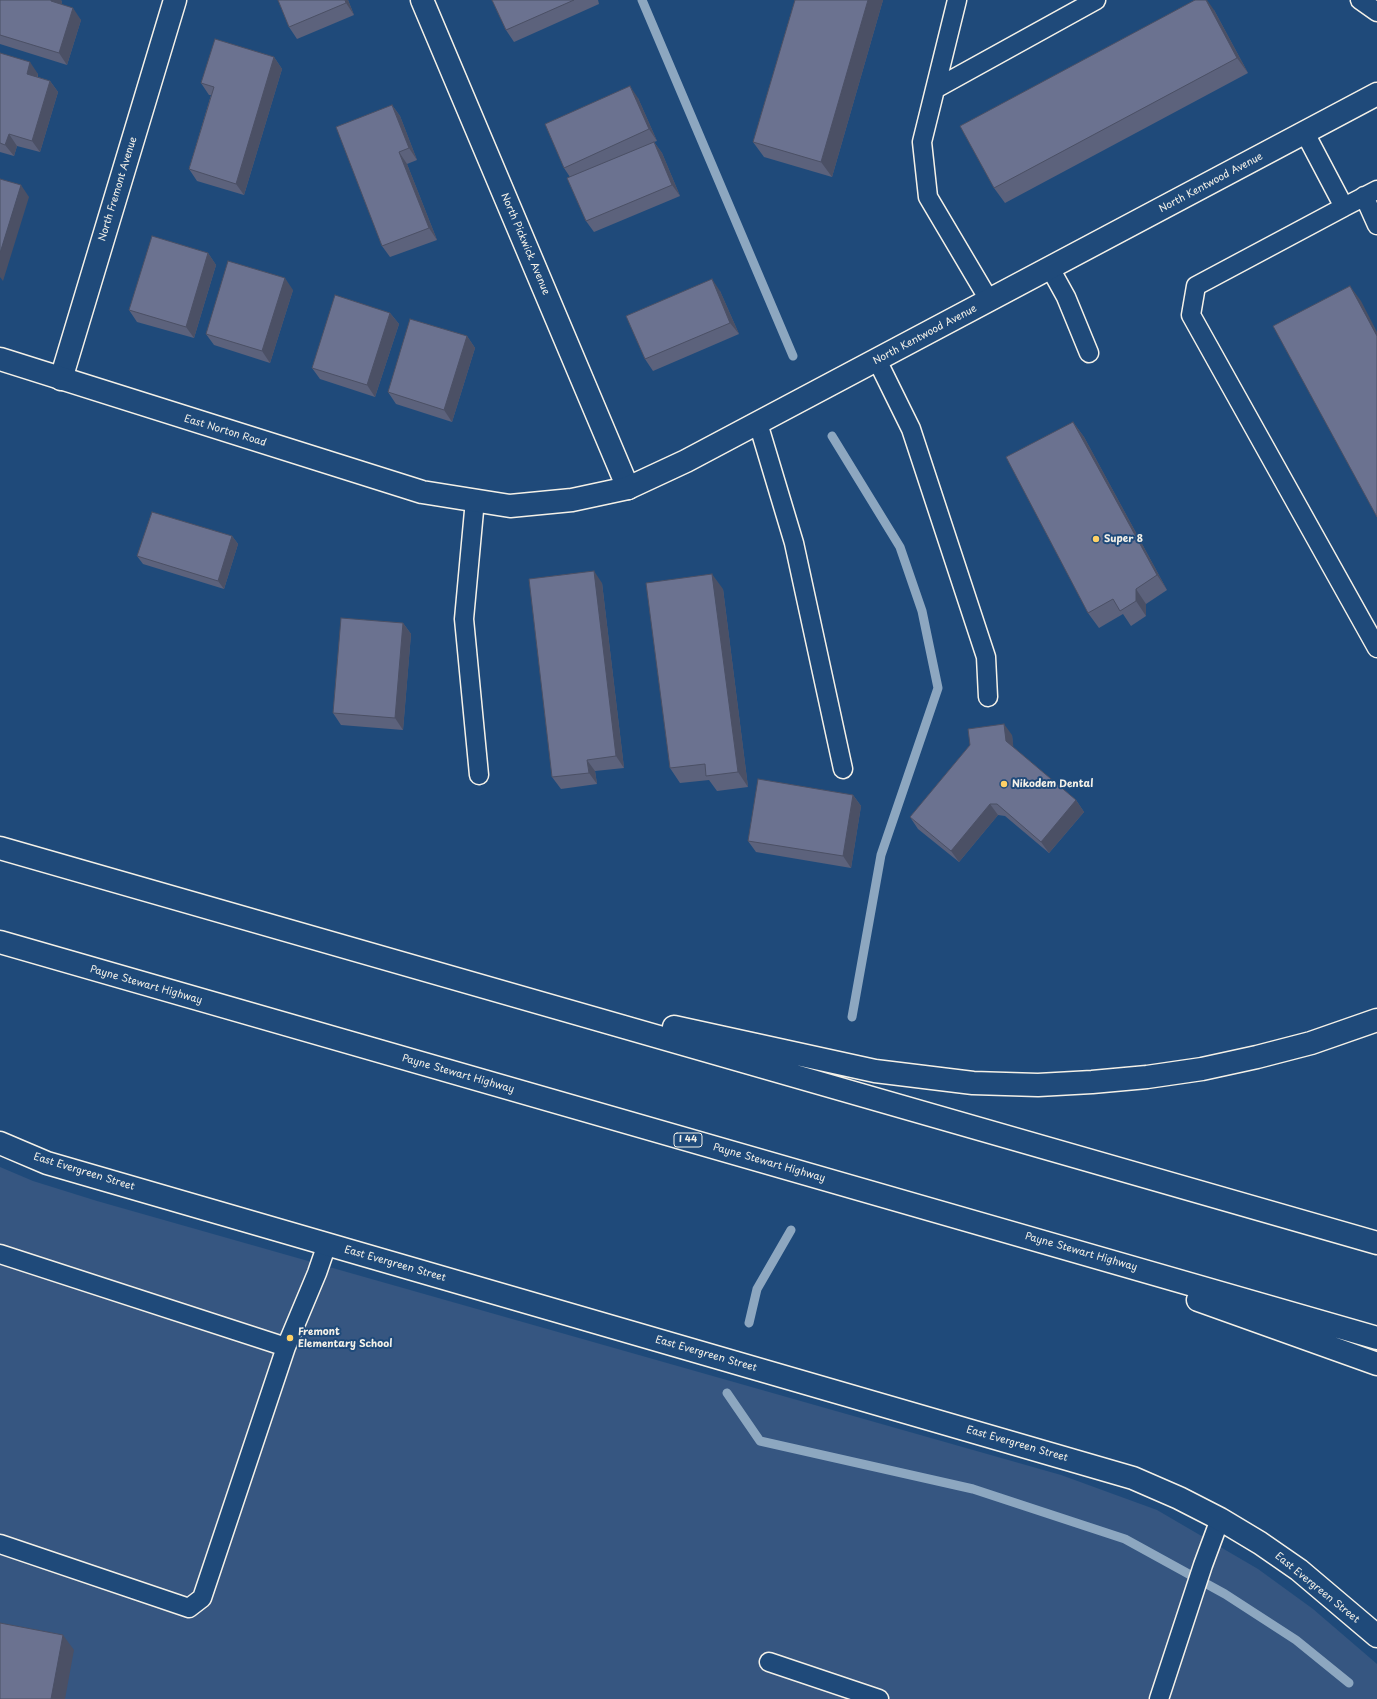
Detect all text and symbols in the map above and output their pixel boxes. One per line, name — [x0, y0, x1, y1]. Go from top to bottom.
street label: North Fremont Avenue — [96, 135, 140, 243]
street label: North Kentwood Avenue — [1157, 151, 1265, 215]
street label: North Pickwick Avenue — [498, 191, 552, 297]
street label: North Kentwood Avenue — [871, 303, 979, 367]
street label: East Norton Road — [182, 413, 268, 449]
place label: Super 8 — [1104, 533, 1143, 545]
marker: Super 8 — [1091, 534, 1101, 544]
place label: Nikodem Dental — [1012, 778, 1093, 790]
marker: Nikodem Dental — [999, 779, 1009, 789]
street label: Payne Stewart Highway — [89, 963, 203, 1007]
street label: Payne Stewart Highway — [401, 1052, 515, 1096]
road number: I 44 — [674, 1133, 702, 1147]
street label: Payne Stewart Highway — [712, 1141, 826, 1185]
street label: East Evergreen Street — [32, 1151, 136, 1193]
street label: Payne Stewart Highway — [1024, 1230, 1138, 1274]
street label: East Evergreen Street — [343, 1244, 447, 1284]
place label: Fremont Elementary School — [298, 1326, 392, 1350]
marker: Fremont Elementary School — [285, 1333, 295, 1343]
street label: East Evergreen Street — [654, 1334, 758, 1374]
street label: East Evergreen Street — [965, 1424, 1069, 1464]
street label: East Evergreen Street — [1272, 1550, 1362, 1626]

